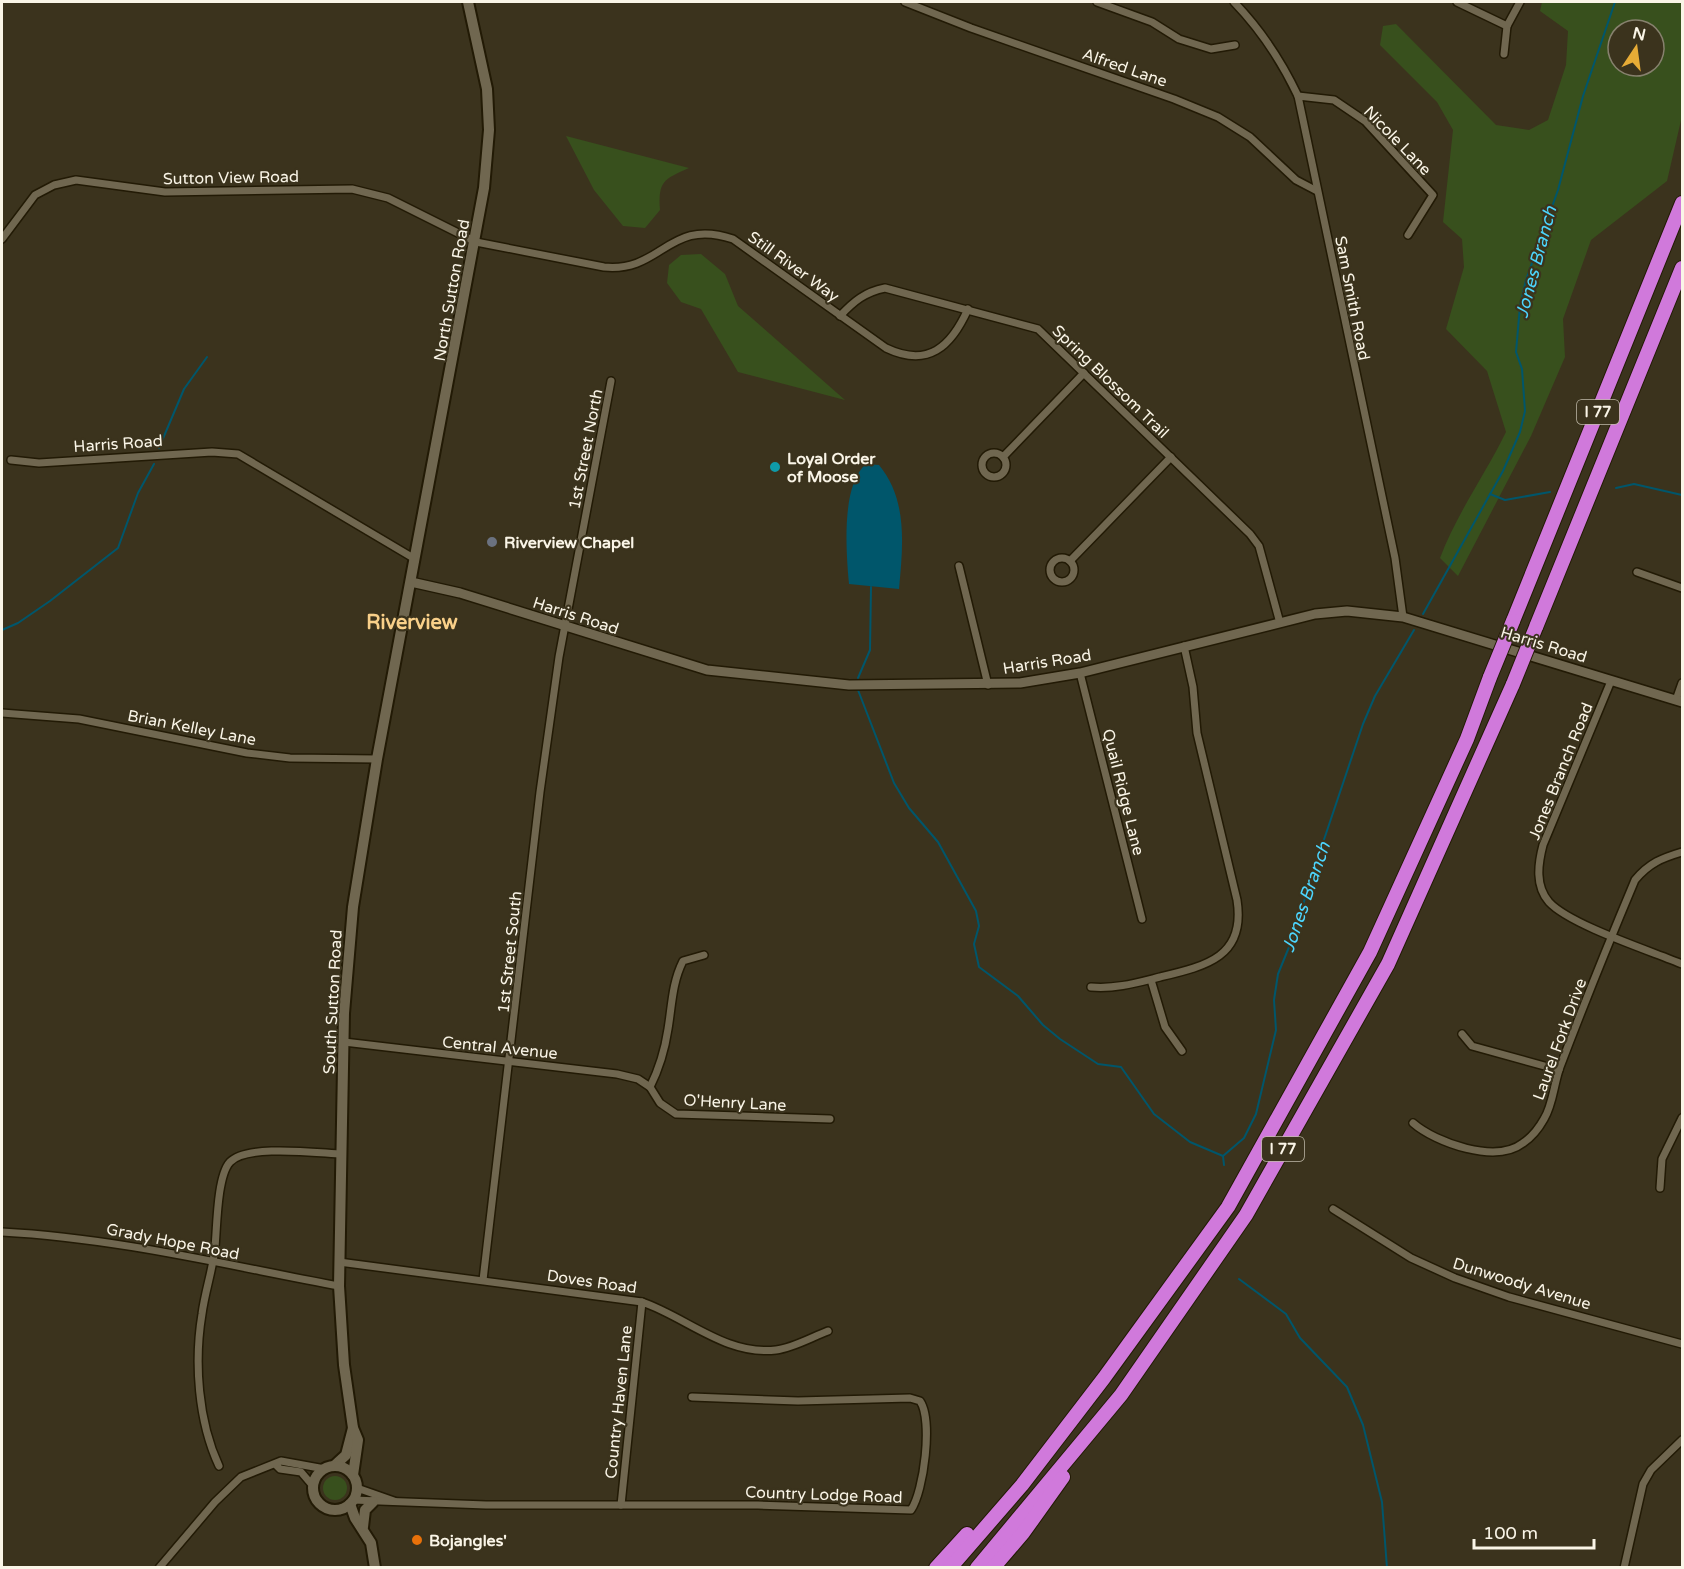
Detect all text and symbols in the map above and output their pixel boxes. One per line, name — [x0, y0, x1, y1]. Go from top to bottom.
north arrow — [1606, 18, 1666, 78]
text: N — [1631, 23, 1648, 46]
street label: Alfred Lane — [1080, 44, 1170, 92]
street label: Nicole Lane — [1359, 102, 1435, 180]
street label: Sutton View Road — [163, 167, 299, 189]
water label: Jones Branch — [1511, 203, 1562, 320]
street label: North Sutton Road — [430, 218, 474, 363]
street label: Still River Way — [744, 227, 843, 307]
street label: Sam Smith Road — [1330, 234, 1374, 362]
street label: Spring Blossom Trail — [1048, 321, 1173, 443]
street label: 1st Street North — [565, 387, 607, 511]
road number: I 77 — [1577, 400, 1619, 424]
street label: Harris Road — [73, 431, 163, 457]
place label: Loyal Order of Moose — [787, 449, 876, 487]
marker: Loyal Order of Moose — [768, 460, 782, 474]
place label: Riverview Chapel — [504, 533, 634, 553]
marker: Riverview Chapel — [485, 535, 499, 549]
street label: Harris Road — [530, 593, 621, 639]
district label: Riverview — [366, 611, 458, 635]
street label: Harris Road — [1498, 622, 1589, 668]
street label: Harris Road — [1001, 645, 1093, 679]
street label: Jones Branch Road — [1524, 700, 1598, 843]
street label: Brian Kelley Lane — [126, 706, 258, 750]
street label: Quail Ridge Lane — [1098, 727, 1148, 858]
water label: Jones Branch — [1277, 838, 1335, 955]
street label: 1st Street South — [494, 890, 526, 1014]
street label: South Sutton Road — [319, 929, 347, 1075]
street label: Laurel Fork Drive — [1529, 976, 1591, 1103]
street label: Central Avenue — [441, 1032, 559, 1064]
street label: O'Henry Lane — [683, 1090, 787, 1116]
road number: I 77 — [1262, 1137, 1304, 1161]
street label: Grady Hope Road — [105, 1219, 241, 1265]
street label: Dunwoody Avenue — [1450, 1253, 1593, 1314]
street label: Doves Road — [546, 1266, 638, 1298]
street label: Country Haven Lane — [601, 1324, 637, 1480]
street label: Country Lodge Road — [745, 1482, 903, 1508]
scale bar — [1474, 1512, 1594, 1550]
text: 100 m — [1483, 1522, 1538, 1544]
place label: Bojangles' — [429, 1531, 507, 1551]
marker: Bojangles' — [410, 1533, 424, 1547]

